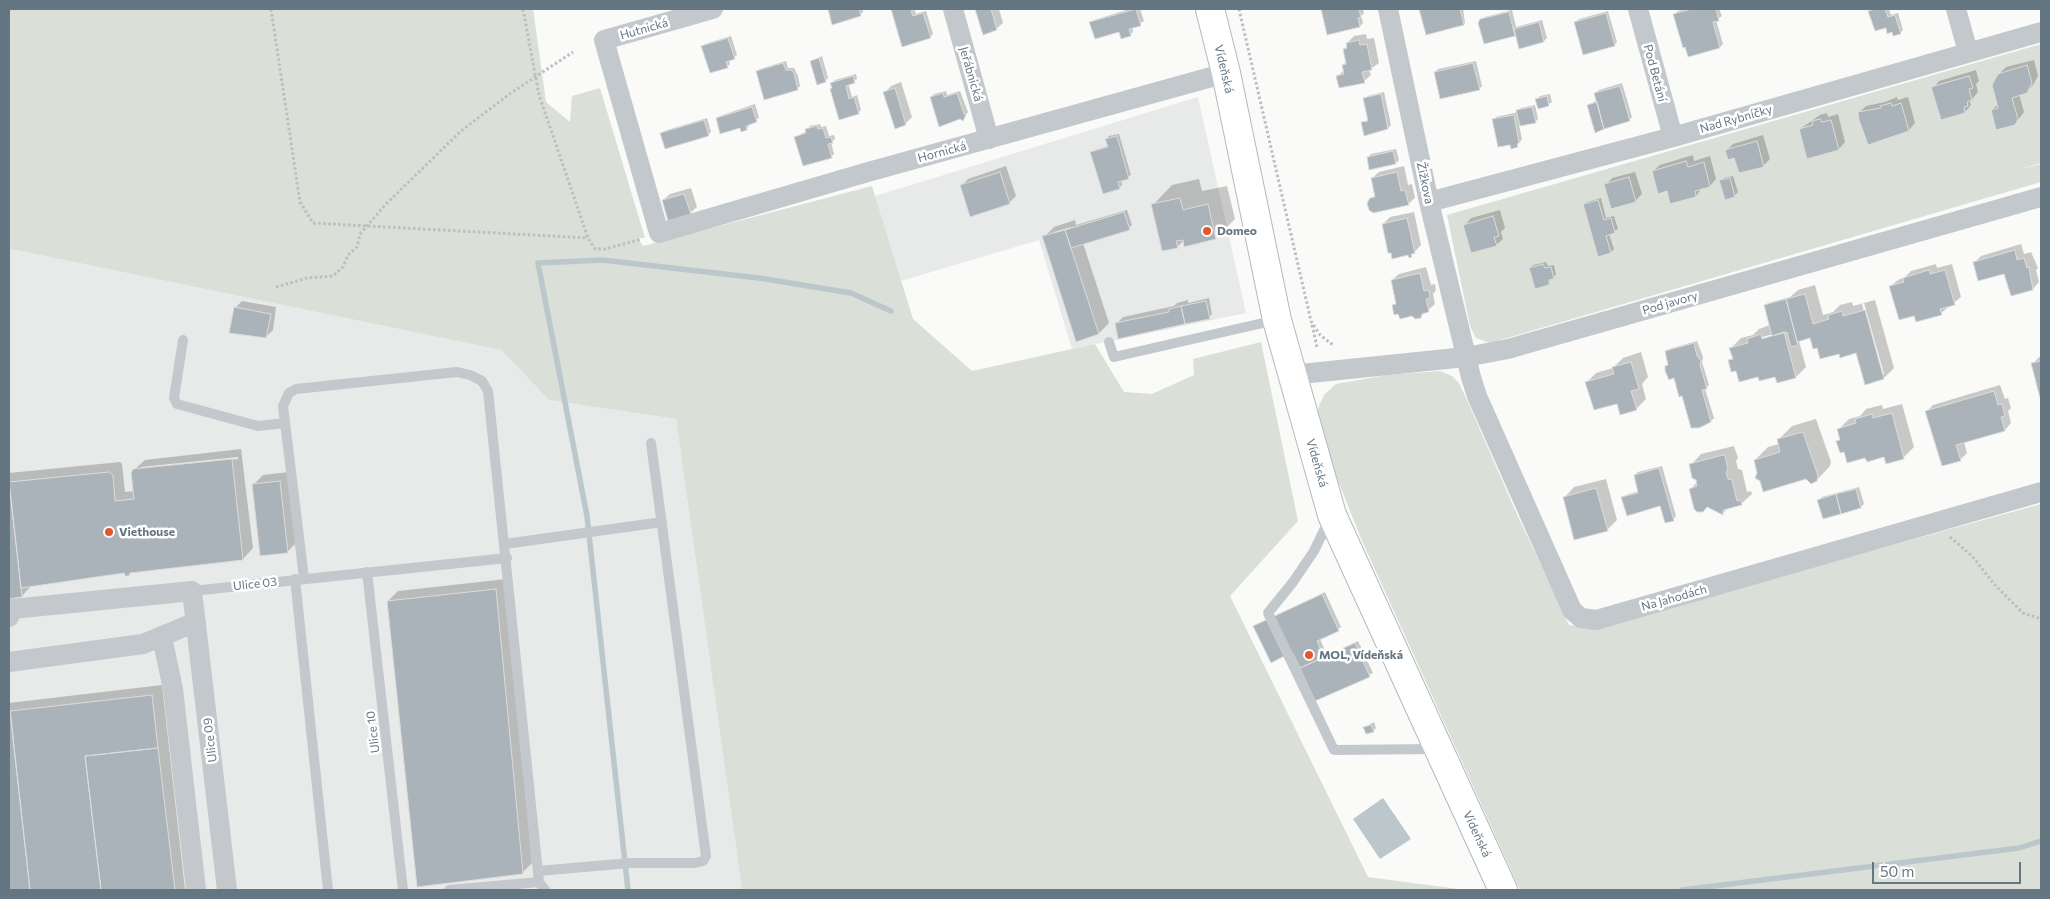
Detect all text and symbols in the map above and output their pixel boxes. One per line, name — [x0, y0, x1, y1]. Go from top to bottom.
street label: Hutnická — [618, 15, 670, 43]
street label: Vídeňská — [1211, 43, 1237, 95]
street label: Pod Betání — [1640, 43, 1670, 103]
street label: Jeřábnická — [956, 45, 986, 103]
street label: Nad Rybníčky — [1698, 102, 1774, 136]
street label: Hornická — [916, 139, 968, 165]
street label: Žižkova — [1414, 161, 1436, 205]
place label: Domeo — [1217, 224, 1257, 238]
marker: Domeo — [1201, 225, 1213, 237]
street label: Pod javory — [1641, 288, 1699, 318]
street label: Vídeňská — [1303, 437, 1331, 489]
place label: Viethouse — [119, 525, 175, 539]
marker: Viethouse — [103, 526, 115, 538]
street label: Ulice 03 — [232, 575, 278, 593]
street label: Na Jahodách — [1640, 582, 1708, 614]
place label: MOL, Vídeňská — [1319, 648, 1403, 662]
marker: MOL, Vídeňská — [1303, 649, 1315, 661]
street label: Ulice 10 — [363, 710, 383, 754]
street label: Ulice 09 — [200, 717, 220, 763]
street label: Vídeňská — [1460, 809, 1494, 859]
scale bar — [1875, 852, 2024, 884]
text: 50 m — [1880, 862, 1914, 880]

